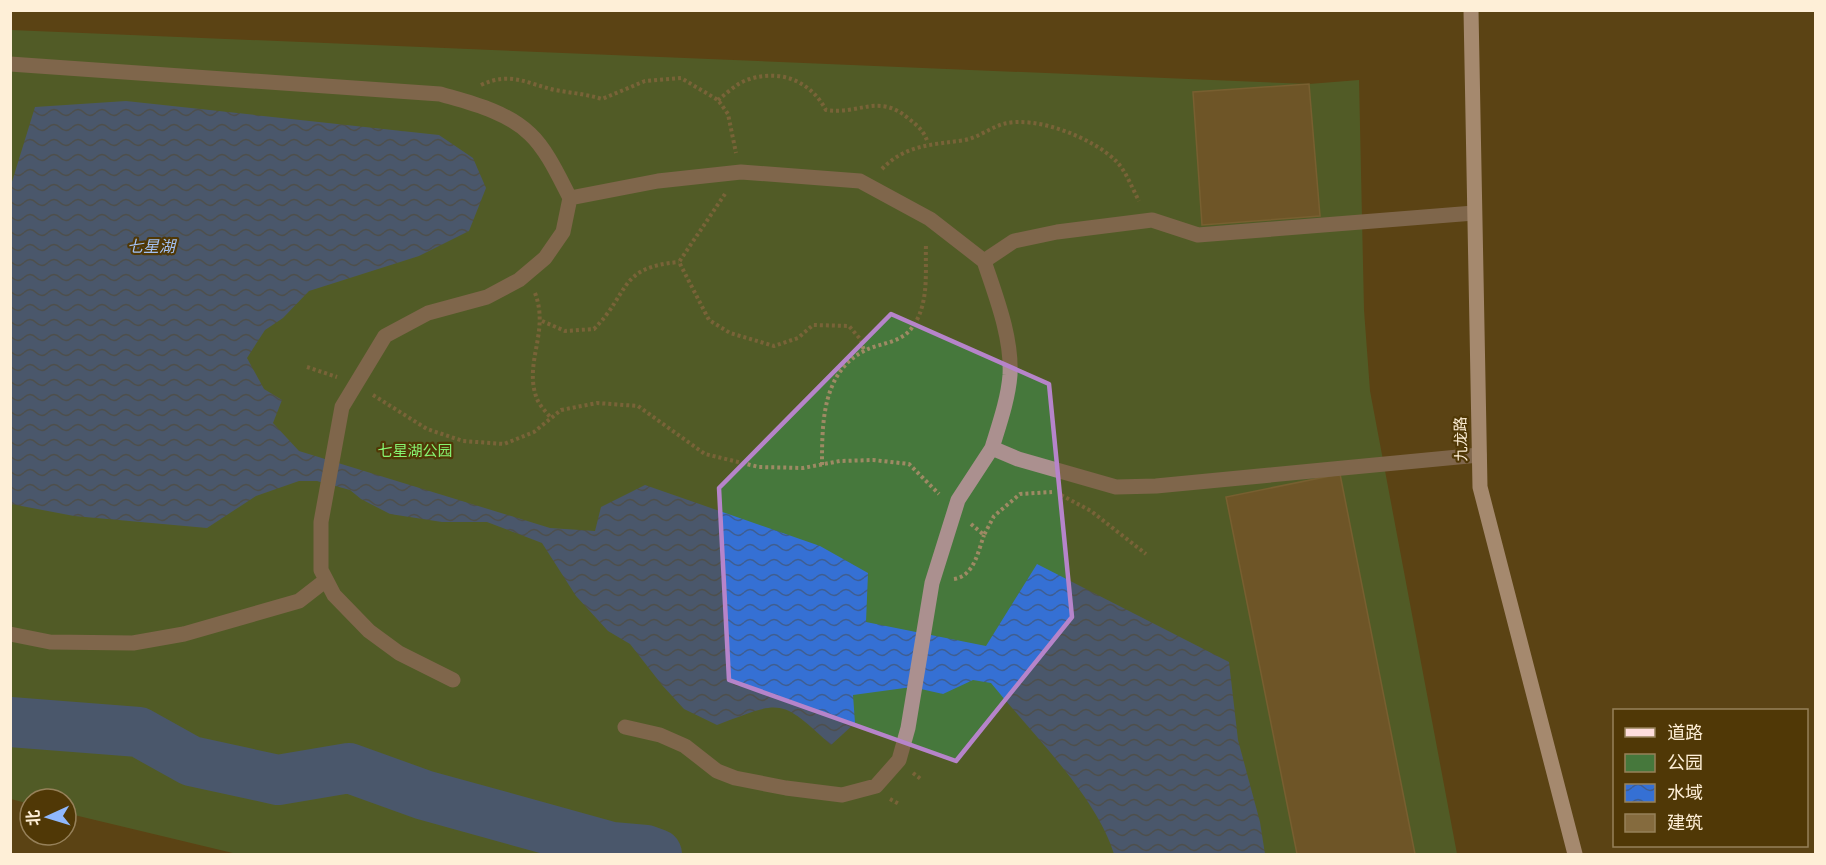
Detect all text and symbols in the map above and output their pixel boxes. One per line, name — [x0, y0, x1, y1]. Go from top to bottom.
water label: 七星湖 — [127, 237, 178, 256]
street label: 九龙路 — [1452, 416, 1470, 462]
park label: 七星湖公园 — [377, 442, 453, 460]
legend — [1613, 709, 1808, 847]
text: 道路 — [1667, 722, 1703, 743]
text: 公园 — [1667, 752, 1703, 773]
text: 水域 — [1667, 782, 1703, 803]
north arrow — [18, 787, 78, 847]
text: 北 — [23, 809, 44, 827]
text: 建筑 — [1667, 812, 1703, 833]

